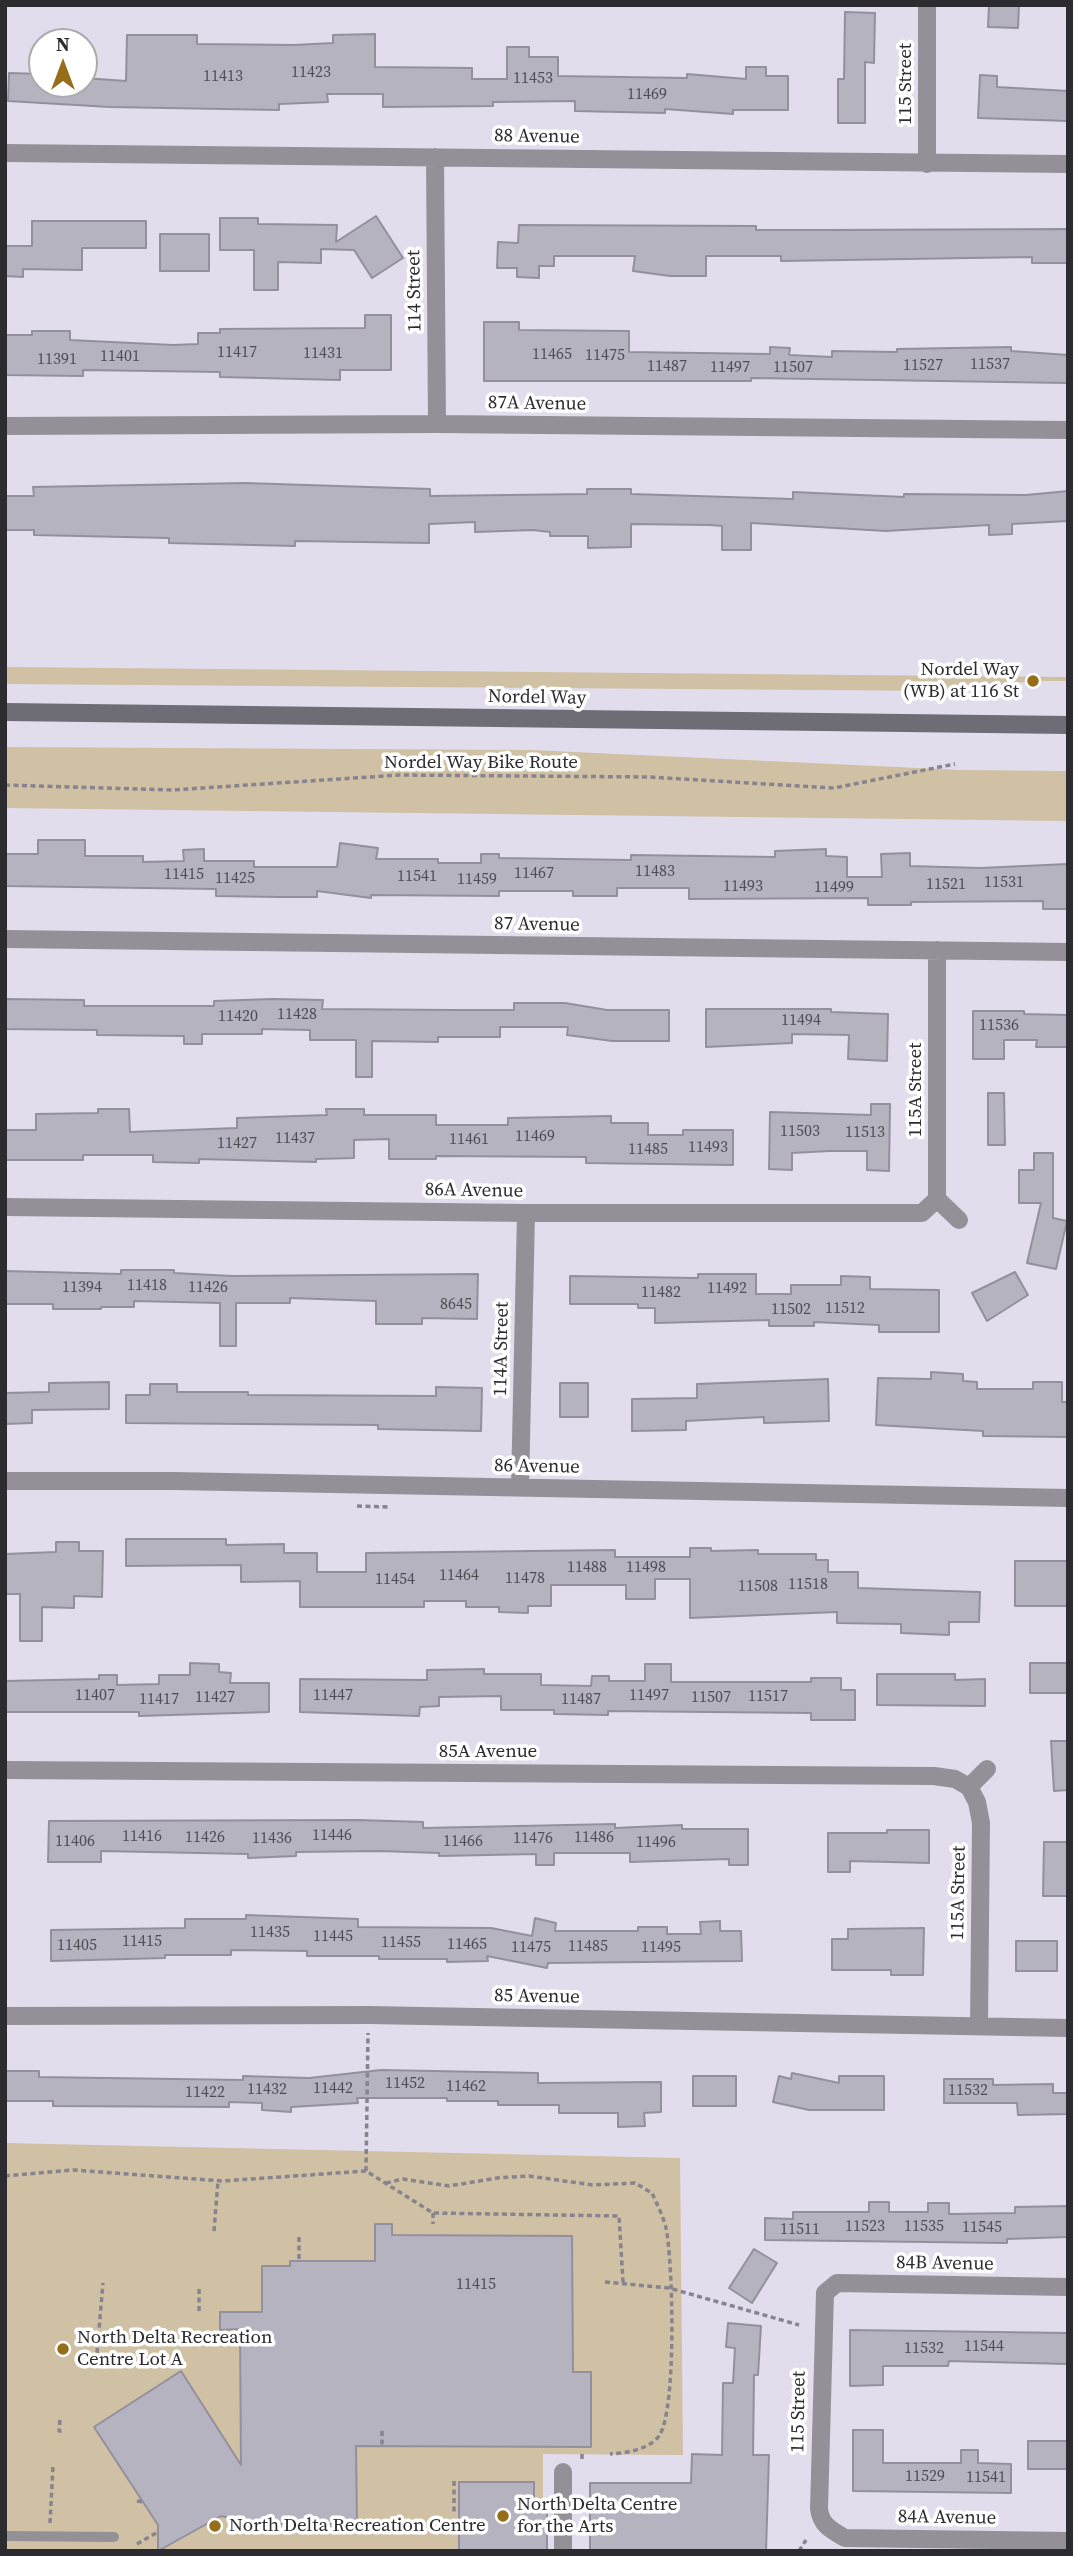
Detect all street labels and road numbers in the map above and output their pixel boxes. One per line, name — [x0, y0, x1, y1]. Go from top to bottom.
street label: 115 Street — [895, 43, 917, 125]
street label: 88 Avenue — [494, 125, 580, 149]
street label: 114 Street — [403, 250, 427, 332]
street label: 87A Avenue — [488, 392, 586, 416]
street label: Nordel Way — [488, 686, 586, 710]
street label: Nordel Way Bike Route — [384, 752, 578, 774]
street label: 87 Avenue — [494, 913, 580, 937]
street label: 115A Street — [905, 1043, 927, 1137]
street label: 86A Avenue — [425, 1179, 523, 1203]
street label: 114A Street — [490, 1301, 514, 1397]
street label: 86 Avenue — [494, 1455, 580, 1479]
street label: 85A Avenue — [439, 1741, 537, 1763]
street label: 115A Street — [947, 1845, 971, 1941]
street label: 85 Avenue — [494, 1985, 580, 2009]
street label: 84B Avenue — [896, 2252, 994, 2276]
street label: 115 Street — [787, 2371, 811, 2453]
street label: 84A Avenue — [898, 2506, 996, 2530]

